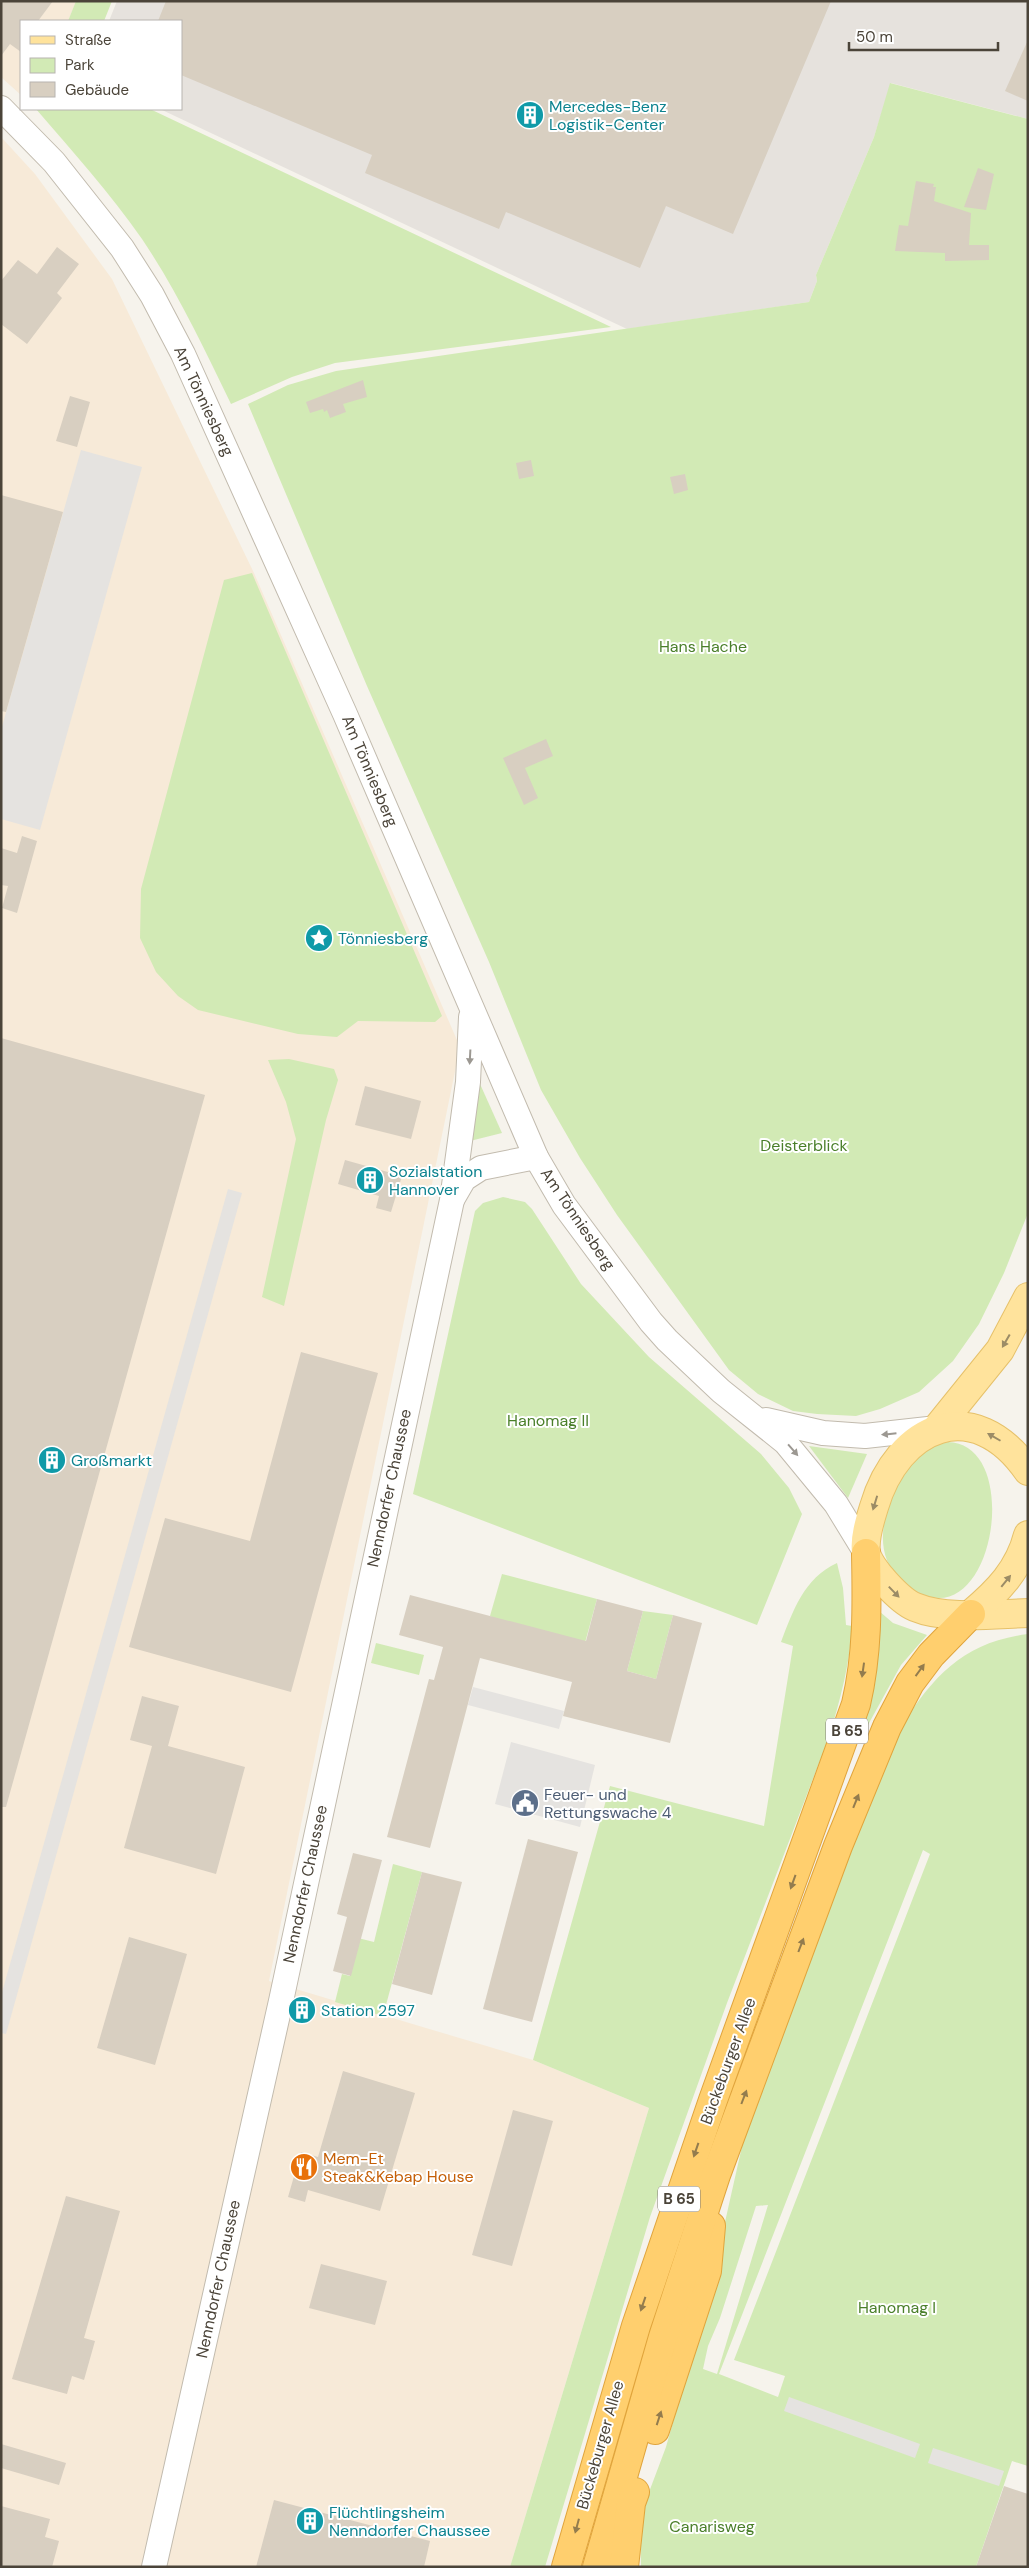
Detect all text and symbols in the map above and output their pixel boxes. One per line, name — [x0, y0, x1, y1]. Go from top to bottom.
legend — [20, 20, 182, 110]
scale bar — [849, 20, 998, 52]
text: 50 m — [856, 27, 893, 47]
text: Straße — [65, 30, 112, 50]
text: Park — [65, 55, 95, 75]
text: Gebäude — [65, 80, 129, 100]
place label: Mercedes-Benz Logistik-Center — [549, 96, 666, 135]
building icon: Mercedes-Benz Logistik-Center — [515, 100, 545, 130]
street label: Am Tönniesberg — [169, 343, 239, 460]
park label: Hans Hache — [659, 636, 747, 657]
street label: Am Tönniesberg — [337, 712, 403, 830]
place icon: Tönniesberg — [304, 923, 334, 953]
place label: Tönniesberg — [338, 928, 428, 949]
one-way arrow — [465, 1049, 473, 1065]
park label: Deisterblick — [760, 1135, 848, 1156]
place label: Sozialstation Hannover — [389, 1161, 482, 1200]
street label: Am Tönniesberg — [536, 1164, 620, 1274]
building icon: Sozialstation Hannover — [355, 1165, 385, 1195]
one-way arrow — [1001, 1334, 1010, 1347]
street label: Nenndorfer Chaussee — [362, 1407, 416, 1569]
park label: Hanomag II — [507, 1410, 589, 1431]
one-way arrow — [880, 1430, 896, 1438]
one-way arrow — [987, 1433, 1000, 1442]
one-way arrow — [787, 1443, 798, 1456]
building icon: Großmarkt — [37, 1445, 67, 1475]
place label: Großmarkt — [71, 1450, 152, 1471]
one-way arrow — [871, 1496, 879, 1511]
one-way arrow — [1001, 1574, 1012, 1587]
one-way arrow — [888, 1586, 900, 1598]
one-way arrow — [859, 1662, 867, 1678]
one-way arrow — [915, 1663, 925, 1677]
road number: B 65 — [826, 1718, 868, 1744]
place label: Feuer- und Rettungswache 4 — [544, 1784, 672, 1823]
public building icon: Feuer- und Rettungswache 4 — [510, 1788, 540, 1818]
one-way arrow — [852, 1793, 860, 1808]
street label: Nenndorfer Chaussee — [278, 1803, 332, 1965]
one-way arrow — [789, 1874, 796, 1889]
one-way arrow — [798, 1937, 806, 1952]
building icon: Station 2597 — [287, 1995, 317, 2025]
street label: Bückeburger Allee — [695, 1995, 761, 2127]
place label: Station 2597 — [321, 2000, 415, 2021]
one-way arrow — [741, 2089, 748, 2104]
one-way arrow — [692, 2142, 699, 2157]
place label: Mem-Et Steak&Kebap House — [323, 2148, 474, 2187]
restaurant icon: Mem-Et Steak&Kebap House — [289, 2152, 319, 2182]
road number: B 65 — [658, 2186, 700, 2212]
street label: Nenndorfer Chaussee — [191, 2198, 245, 2360]
one-way arrow — [639, 2296, 647, 2311]
park label: Hanomag I — [858, 2297, 936, 2318]
street label: Bückeburger Allee — [572, 2378, 628, 2512]
one-way arrow — [655, 2410, 663, 2425]
place label: Flüchtlingsheim Nenndorfer Chaussee — [329, 2502, 490, 2541]
building icon: Flüchtlingsheim Nenndorfer Chaussee — [295, 2506, 325, 2536]
park label: Canarisweg — [669, 2516, 755, 2537]
one-way arrow — [572, 2519, 580, 2534]

